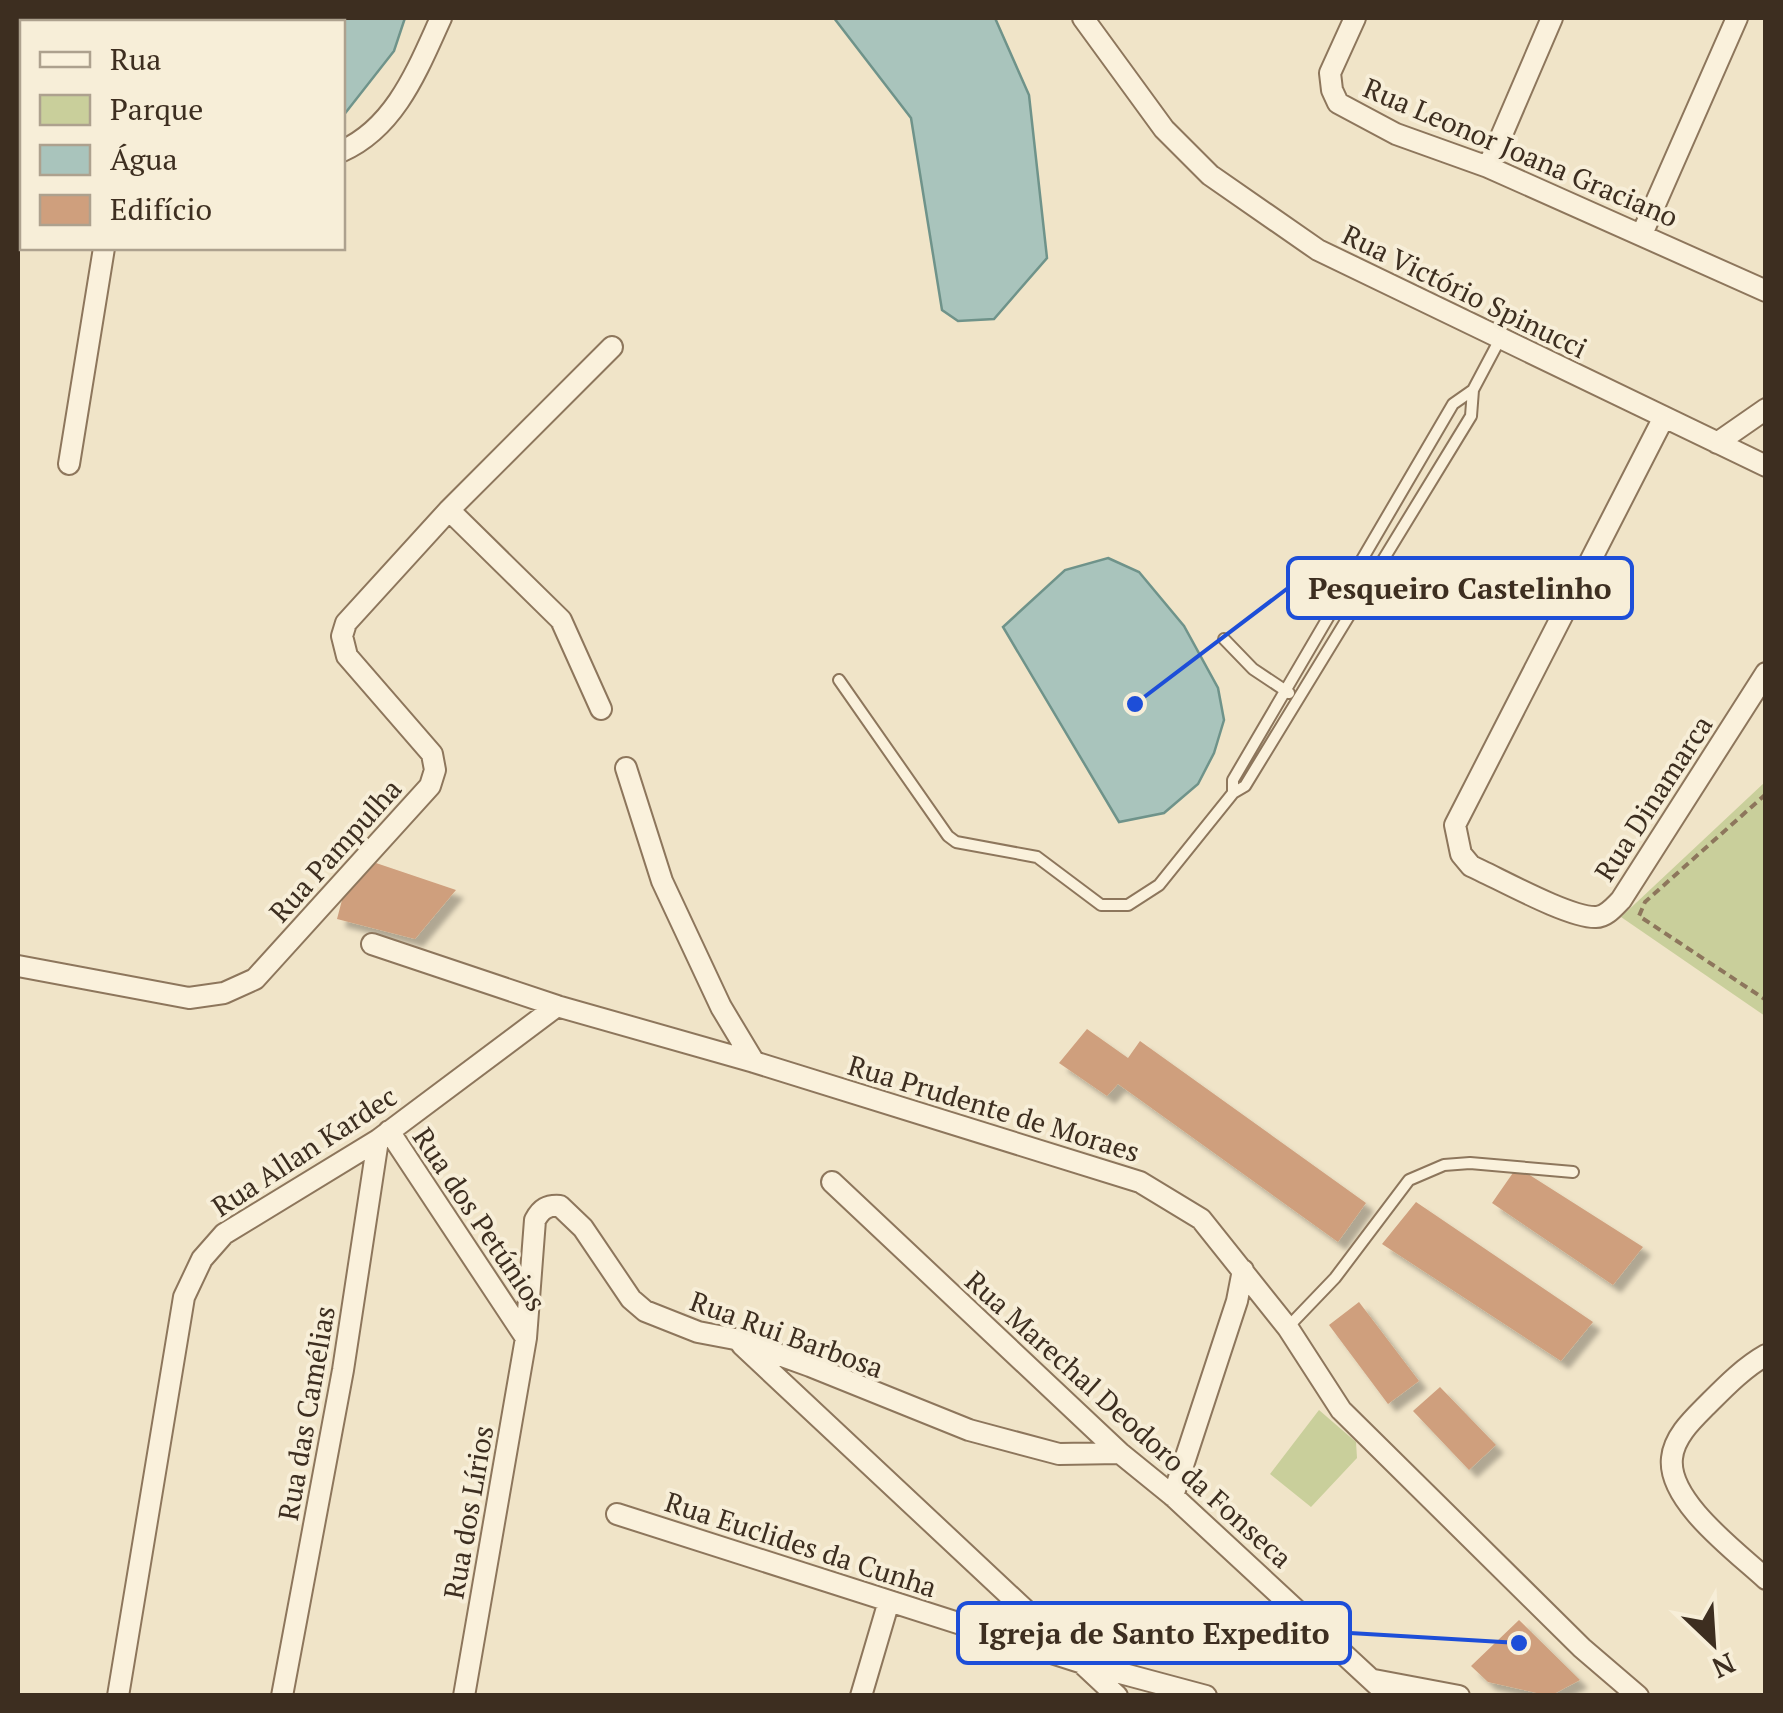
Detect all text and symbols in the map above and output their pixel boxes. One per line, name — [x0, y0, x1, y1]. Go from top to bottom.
legend — [20, 20, 345, 250]
text: Rua — [110, 39, 161, 79]
street label: Rua Leonor Joana Graciano — [1358, 69, 1684, 235]
text: Parque — [110, 89, 203, 129]
text: Água — [110, 139, 178, 179]
text: Edifício — [110, 189, 212, 229]
street label: Rua Victório Spinucci — [1336, 216, 1594, 366]
callout: Pesqueiro Castelinho — [1288, 558, 1632, 618]
text: Pesqueiro Castelinho — [1308, 568, 1612, 608]
street label: Rua Dinamarca — [1586, 708, 1720, 888]
street label: Rua Pampulha — [261, 770, 409, 930]
street label: Rua Prudente de Moraes — [844, 1046, 1144, 1170]
street label: Rua Allan Kardec — [204, 1077, 404, 1225]
street label: Rua dos Petúnios — [405, 1120, 555, 1318]
street label: Rua Marechal Deodoro da Fonseca — [958, 1262, 1300, 1576]
street label: Rua Rui Barbosa — [685, 1282, 889, 1386]
street label: Rua das Camélias — [269, 1303, 343, 1523]
street label: Rua dos Lírios — [435, 1422, 501, 1602]
street label: Rua Euclides da Cunha — [660, 1483, 942, 1605]
north arrow — [1663, 1593, 1763, 1693]
callout: Igreja de Santo Expedito — [958, 1603, 1350, 1663]
text: Igreja de Santo Expedito — [978, 1613, 1330, 1653]
text: N — [1706, 1645, 1741, 1687]

